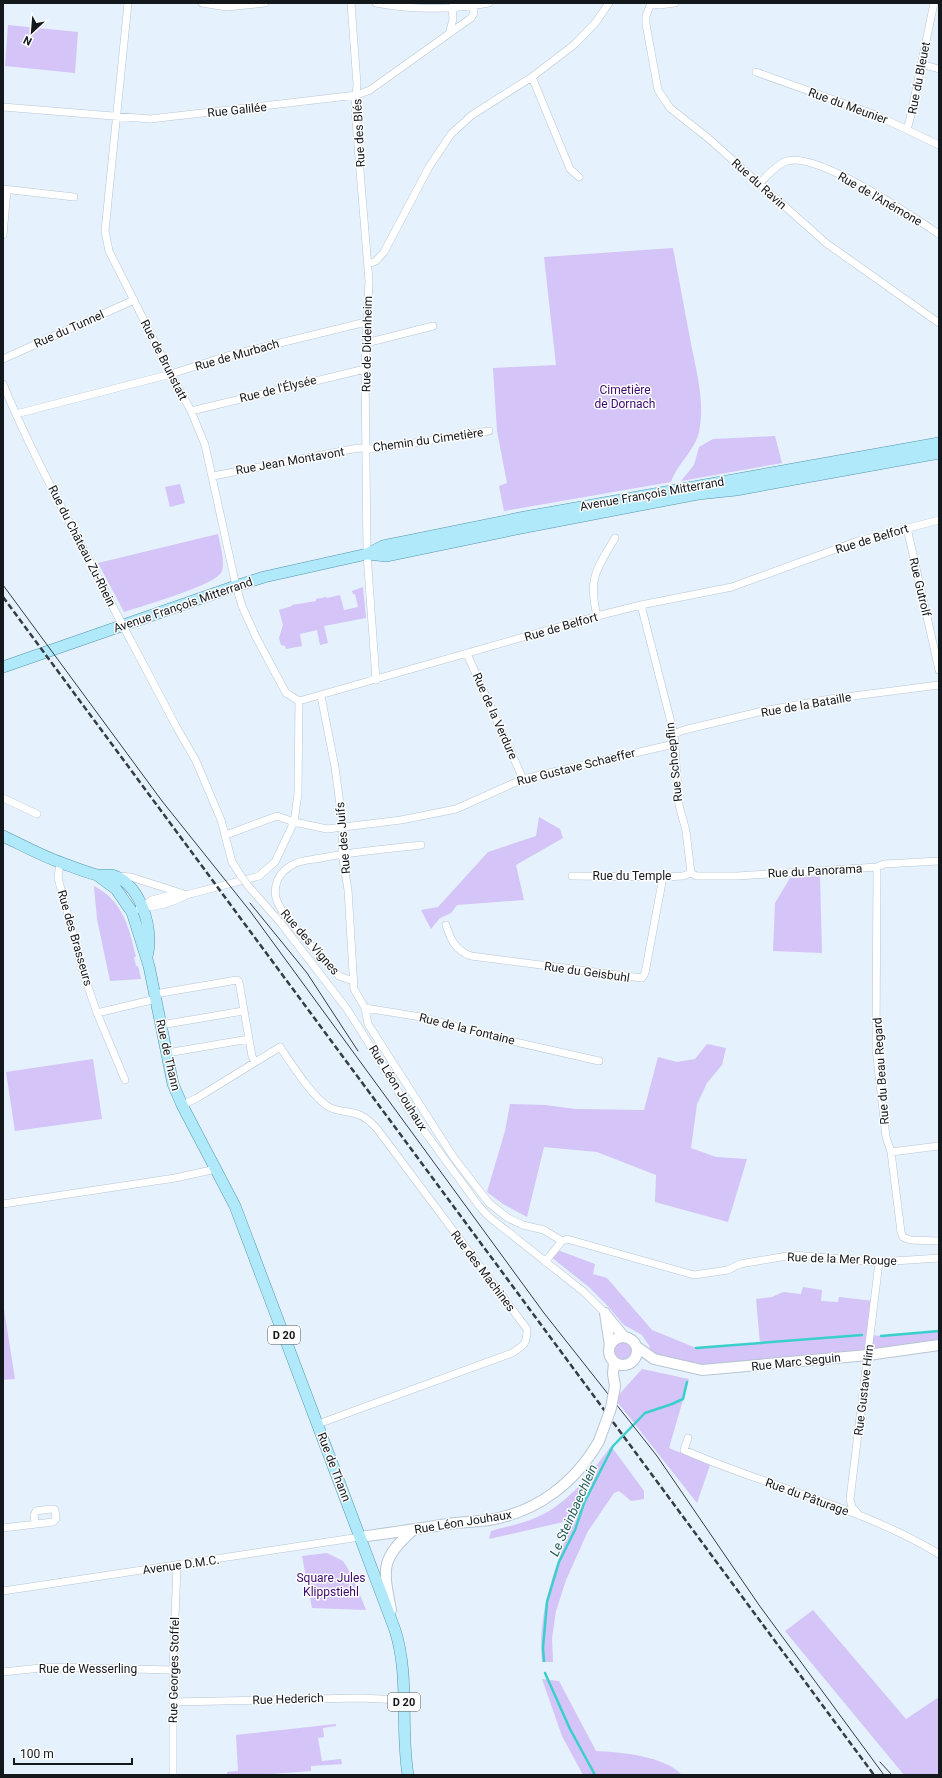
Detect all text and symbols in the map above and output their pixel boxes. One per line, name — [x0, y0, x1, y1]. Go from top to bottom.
north arrow — [12, 12, 52, 52]
text: N — [21, 33, 34, 48]
street label: Rue du Bleuet — [905, 41, 933, 115]
street label: Rue du Meunier — [807, 85, 889, 127]
street label: Rue des Blés — [350, 98, 368, 168]
street label: Rue Galilée — [207, 100, 267, 120]
street label: Rue du Ravin — [729, 156, 789, 212]
street label: Rue de l'Anémone — [835, 169, 925, 229]
street label: Rue de Didenheim — [359, 296, 375, 392]
street label: Rue du Tunnel — [32, 307, 106, 351]
street label: Rue de Brunstatt — [138, 317, 190, 403]
street label: Rue de Murbach — [193, 336, 281, 374]
street label: Rue de l'Élysée — [238, 372, 318, 405]
park label: Cimetière de Dornach — [595, 383, 655, 411]
street label: Chemin du Cimetière — [372, 425, 484, 455]
street label: Rue Jean Montavont — [235, 445, 345, 477]
street label: Avenue François Mitterrand — [579, 474, 725, 514]
street label: Rue du Château Zu-Rhein — [45, 483, 119, 609]
street label: Rue de Belfort — [834, 521, 910, 557]
street label: Rue Gutrolf — [906, 556, 934, 619]
street label: Avenue François Mitterrand — [112, 575, 254, 635]
street label: Rue de Belfort — [523, 610, 599, 644]
street label: Rue de la Verdure — [470, 671, 520, 761]
street label: Rue de la Bataille — [760, 690, 852, 720]
street label: Rue Schoepflin — [663, 722, 685, 802]
street label: Rue Gustave Schaeffer — [515, 746, 637, 788]
street label: Rue des Juifs — [333, 801, 353, 875]
street label: Rue du Panorama — [767, 862, 863, 880]
street label: Rue du Temple — [593, 869, 671, 883]
street label: Rue des Brasseurs — [55, 888, 95, 988]
street label: Rue des Vignes — [278, 906, 342, 978]
street label: Rue du Geisbuhl — [543, 959, 631, 985]
street label: Rue de la Fontaine — [418, 1010, 516, 1048]
street label: Rue du Beau Regard — [870, 1017, 892, 1125]
street label: Rue de Thann — [153, 1018, 183, 1092]
street label: Rue Léon Jouhaux — [366, 1043, 430, 1133]
street label: Rue des Machines — [448, 1228, 518, 1314]
street label: Rue de la Mer Rouge — [787, 1250, 897, 1268]
road number: D 20 — [268, 1326, 300, 1344]
street label: Rue Gustave Hirn — [851, 1344, 877, 1436]
street label: Rue Marc Seguin — [751, 1350, 841, 1374]
street label: Rue de Thann — [314, 1431, 354, 1503]
water label: Le Steinbaechlein — [546, 1462, 600, 1558]
street label: Rue du Pâturage — [763, 1475, 851, 1519]
street label: Rue Léon Jouhaux — [413, 1507, 513, 1537]
street label: Avenue D.M.C. — [142, 1553, 220, 1577]
park label: Square Jules Klippstiehl — [296, 1571, 366, 1599]
street label: Rue Georges Stoffel — [166, 1617, 182, 1723]
street label: Rue de Wesserling — [39, 1662, 137, 1676]
street label: Rue Hederich — [252, 1691, 324, 1707]
road number: D 20 — [388, 1693, 420, 1711]
scale bar — [14, 1740, 132, 1766]
text: 100 m — [20, 1747, 54, 1761]

